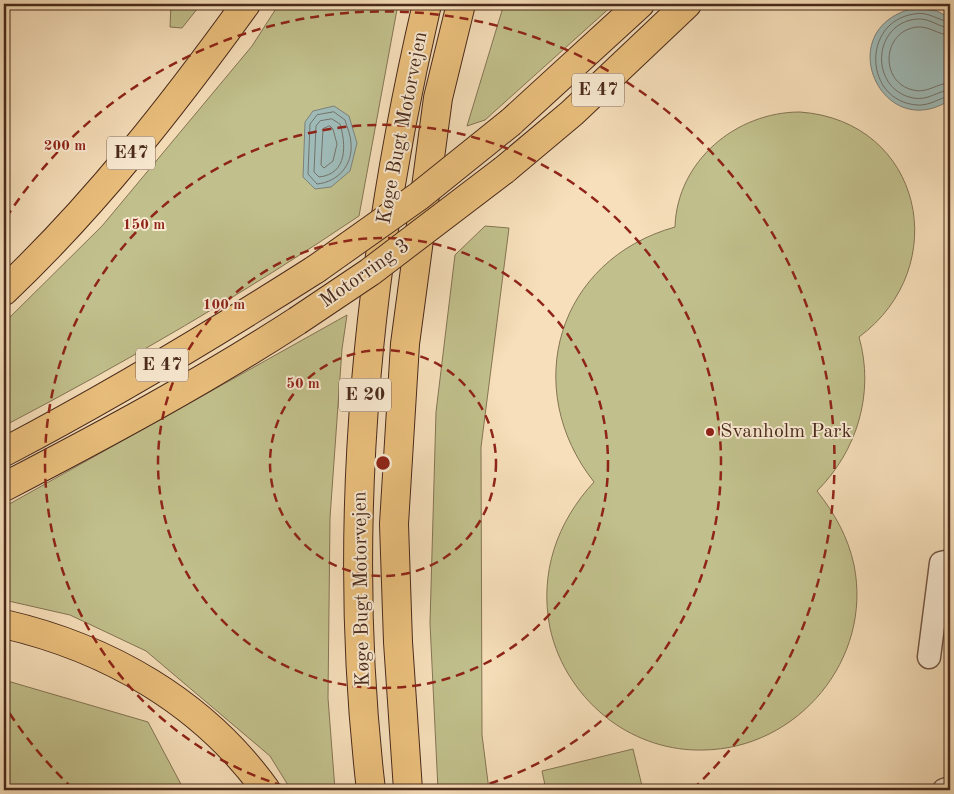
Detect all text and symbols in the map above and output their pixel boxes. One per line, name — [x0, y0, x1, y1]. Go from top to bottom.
street label: Køge Bugt Motorvejen — [375, 30, 432, 226]
road number: E 47 — [572, 74, 624, 106]
road number: E47 — [107, 136, 155, 170]
text: 200 m — [44, 139, 86, 154]
text: 150 m — [123, 218, 165, 233]
street label: Motorring 3 — [317, 236, 413, 312]
text: 100 m — [203, 298, 245, 313]
road number: E 47 — [136, 348, 188, 382]
text: 50 m — [286, 377, 320, 392]
road number: E 20 — [339, 378, 391, 412]
place label: Svanholm Park — [720, 422, 852, 442]
marker: Svanholm Park — [704, 426, 716, 438]
centre of rings — [374, 454, 392, 472]
street label: Køge Bugt Motorvejen — [350, 491, 374, 687]

